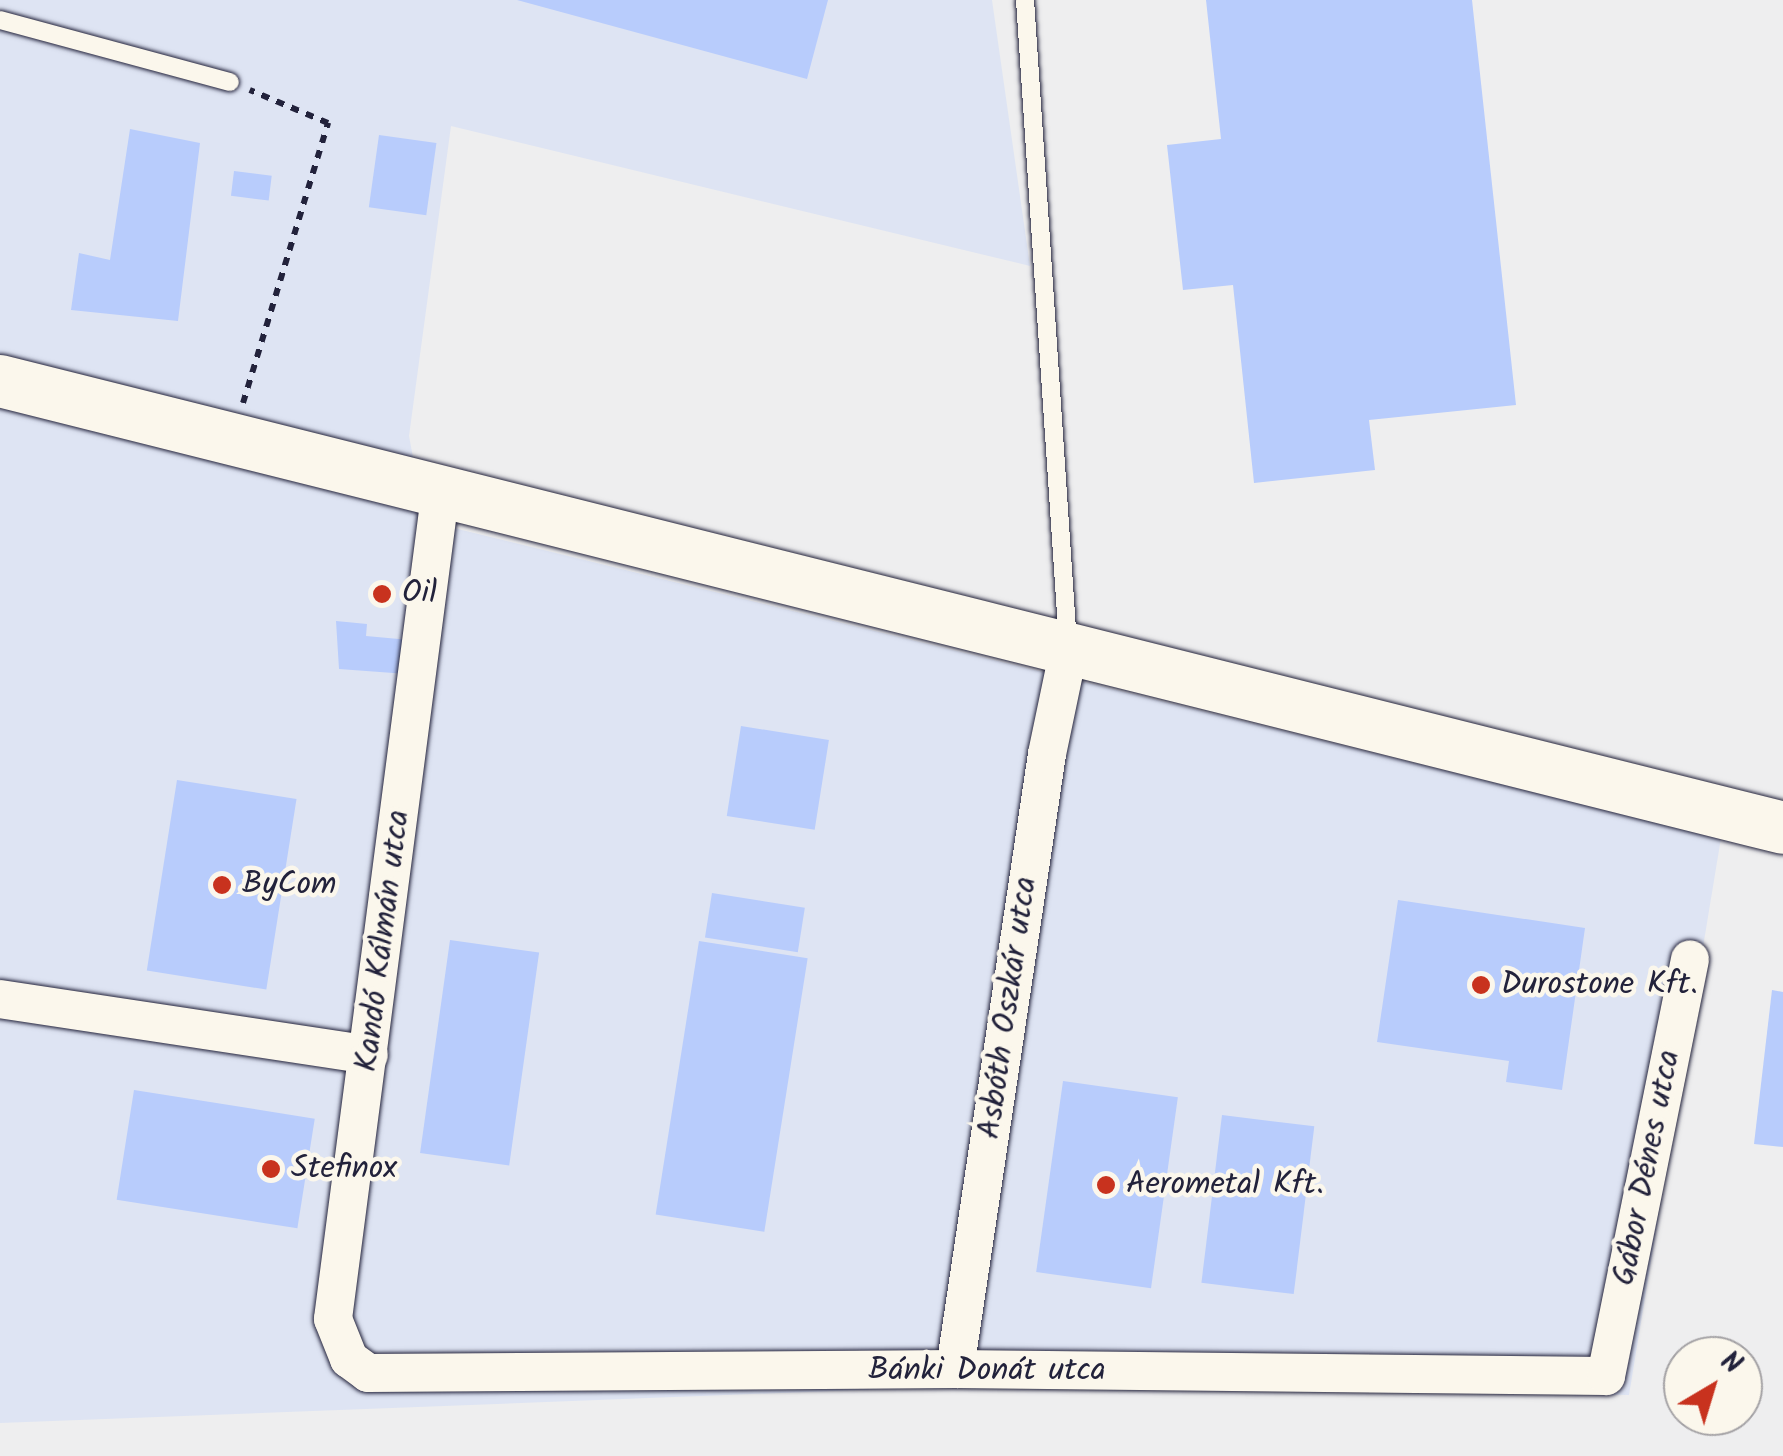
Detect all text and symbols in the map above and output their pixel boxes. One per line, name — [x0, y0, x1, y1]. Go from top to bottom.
place label: Oil — [402, 575, 437, 613]
marker: Oil — [371, 583, 393, 605]
street label: Kandó Kálmán utca — [349, 808, 419, 1074]
place label: ByCom — [242, 866, 337, 904]
marker: ByCom — [211, 874, 233, 896]
street label: Asbóth Oszkár utca — [972, 874, 1046, 1142]
place label: Durostone Kft. — [1501, 966, 1698, 1004]
marker: Durostone Kft. — [1470, 974, 1492, 996]
street label: Gábor Dénes utca — [1606, 1047, 1690, 1289]
place label: Stefinox — [291, 1150, 397, 1188]
marker: Stefinox — [260, 1158, 282, 1180]
place label: Aerometal Kft. — [1126, 1166, 1324, 1204]
marker: Aerometal Kft. — [1095, 1174, 1117, 1196]
north arrow — [1663, 1336, 1763, 1436]
text: N — [1710, 1340, 1751, 1387]
street label: Bánki Donát utca — [868, 1352, 1106, 1390]

